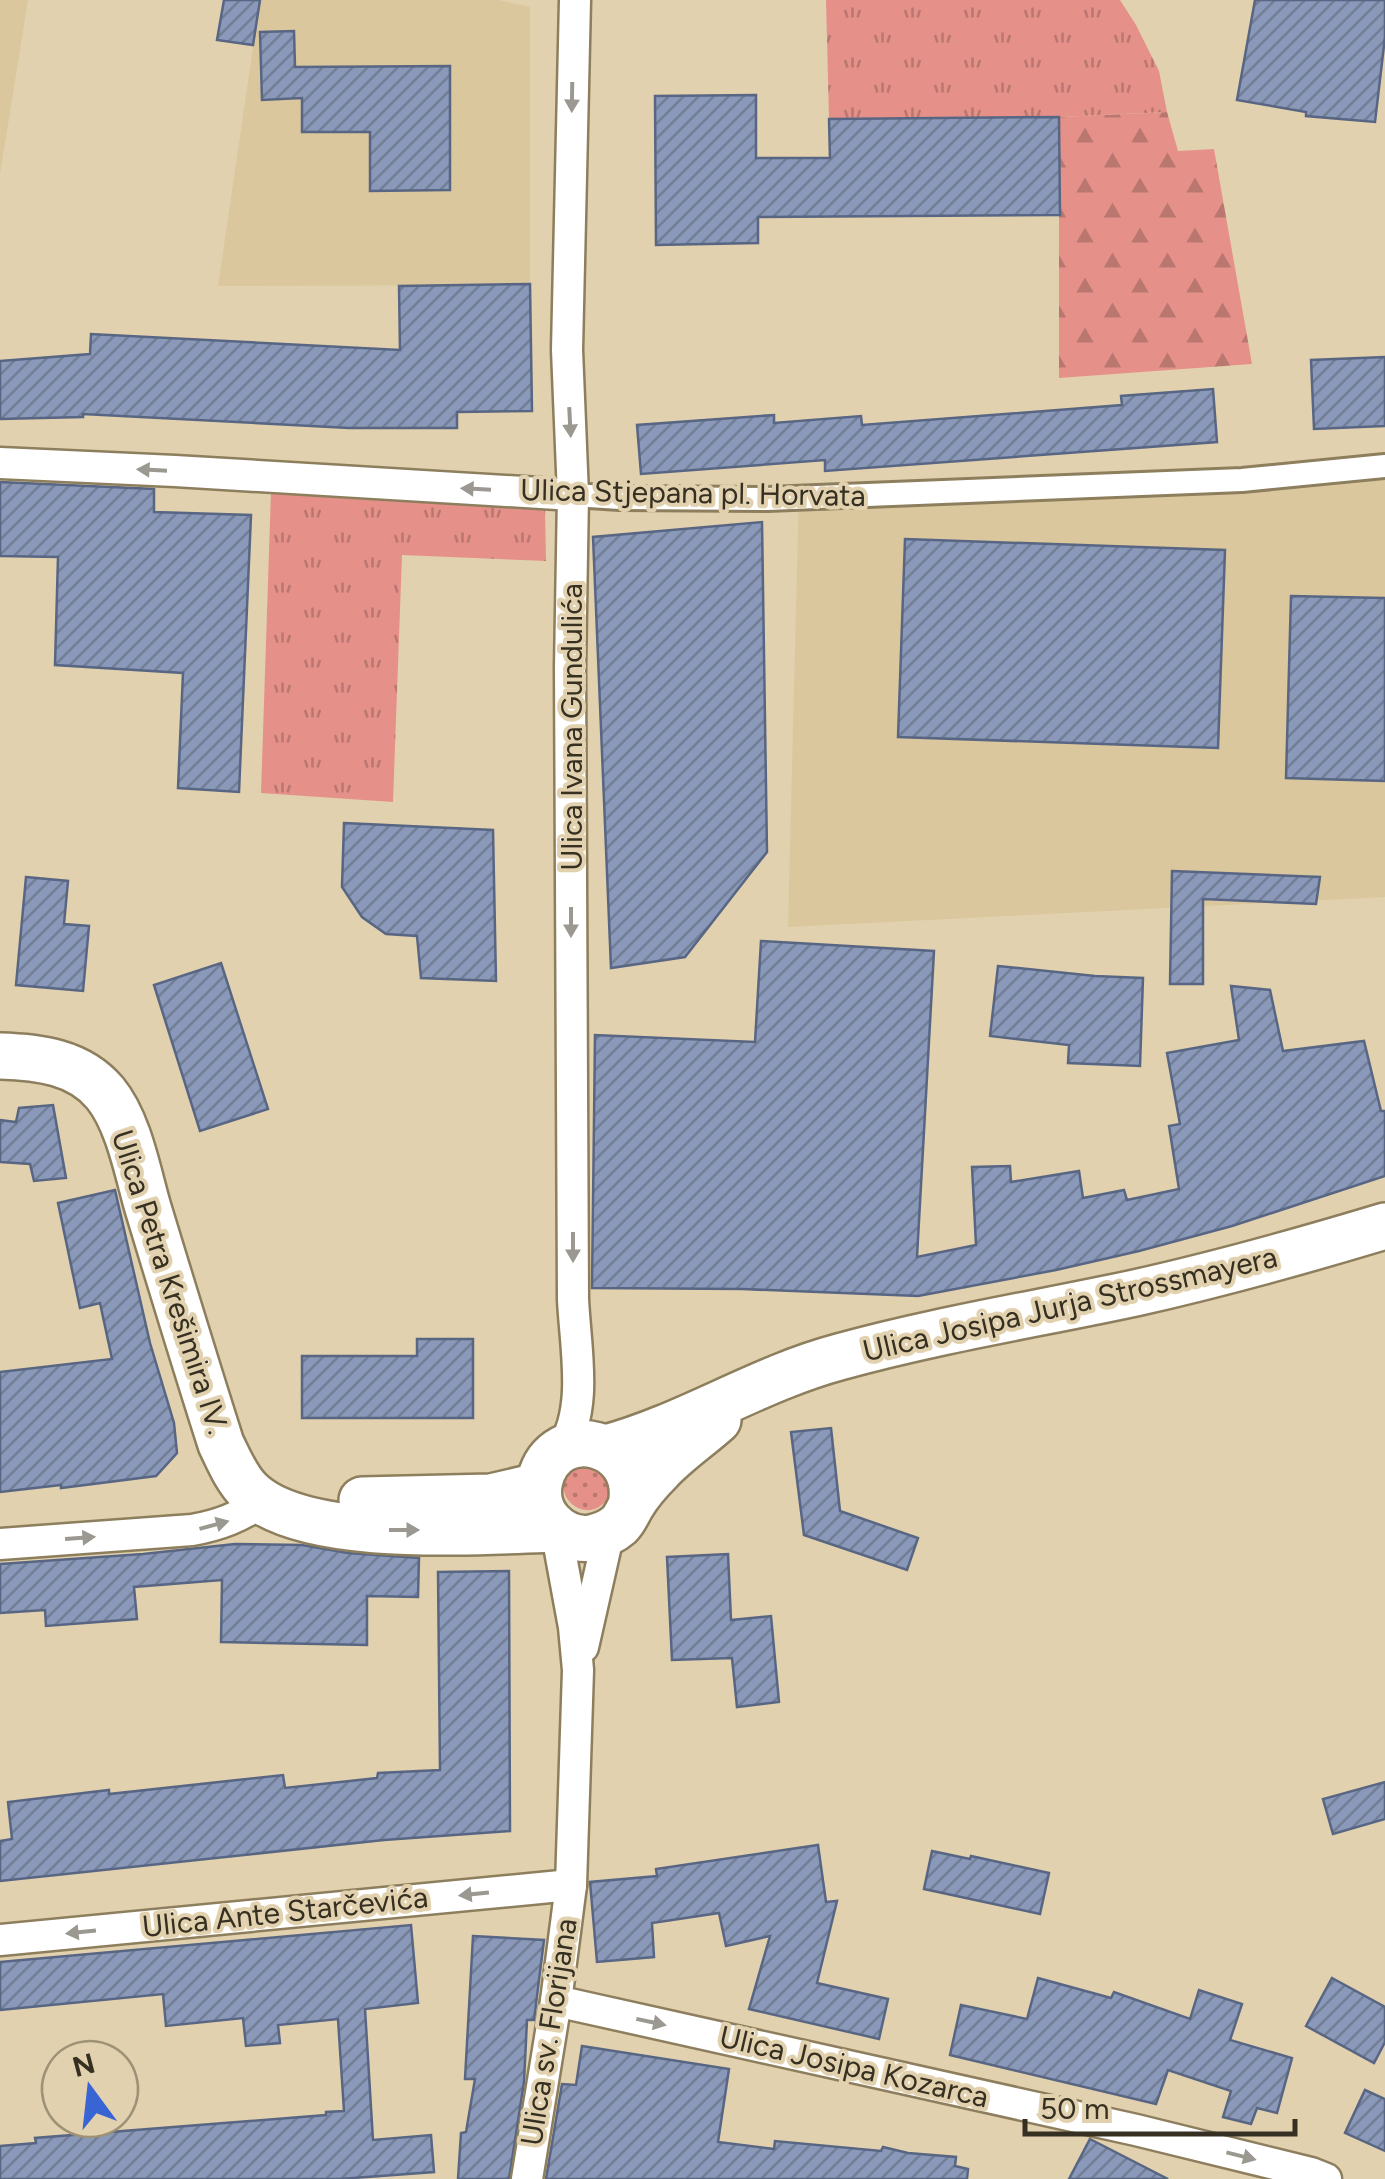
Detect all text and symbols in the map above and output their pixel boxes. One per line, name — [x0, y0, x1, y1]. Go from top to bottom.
one-way arrow — [564, 82, 580, 114]
one-way arrow — [562, 407, 578, 439]
one-way arrow — [135, 462, 167, 478]
street label: Ulica Stjepana pl. Horvata — [520, 471, 866, 514]
one-way arrow — [460, 481, 492, 497]
street label: Ulica Ivana Gundulića — [553, 583, 590, 871]
one-way arrow — [563, 907, 579, 939]
street label: Ulica Petra Krešimira IV. — [104, 1125, 237, 1439]
one-way arrow — [565, 1232, 581, 1264]
street label: Ulica Josipa Jurja Strossmayera — [859, 1238, 1281, 1369]
one-way arrow — [199, 1516, 230, 1532]
one-way arrow — [389, 1523, 421, 1539]
one-way arrow — [65, 1530, 96, 1546]
street label: Ulica Ante Starčevića — [140, 1878, 430, 1945]
one-way arrow — [458, 1886, 489, 1902]
street label: Ulica sv. Florijana — [512, 1916, 585, 2148]
one-way arrow — [64, 1925, 96, 1941]
one-way arrow — [636, 2015, 667, 2030]
street label: Ulica Josipa Kozarca — [716, 2018, 992, 2115]
north arrow — [40, 2039, 140, 2139]
text: N — [69, 2046, 98, 2084]
scale bar — [1025, 2074, 1295, 2136]
text: 50 m — [1040, 2090, 1109, 2127]
one-way arrow — [1226, 2149, 1257, 2164]

